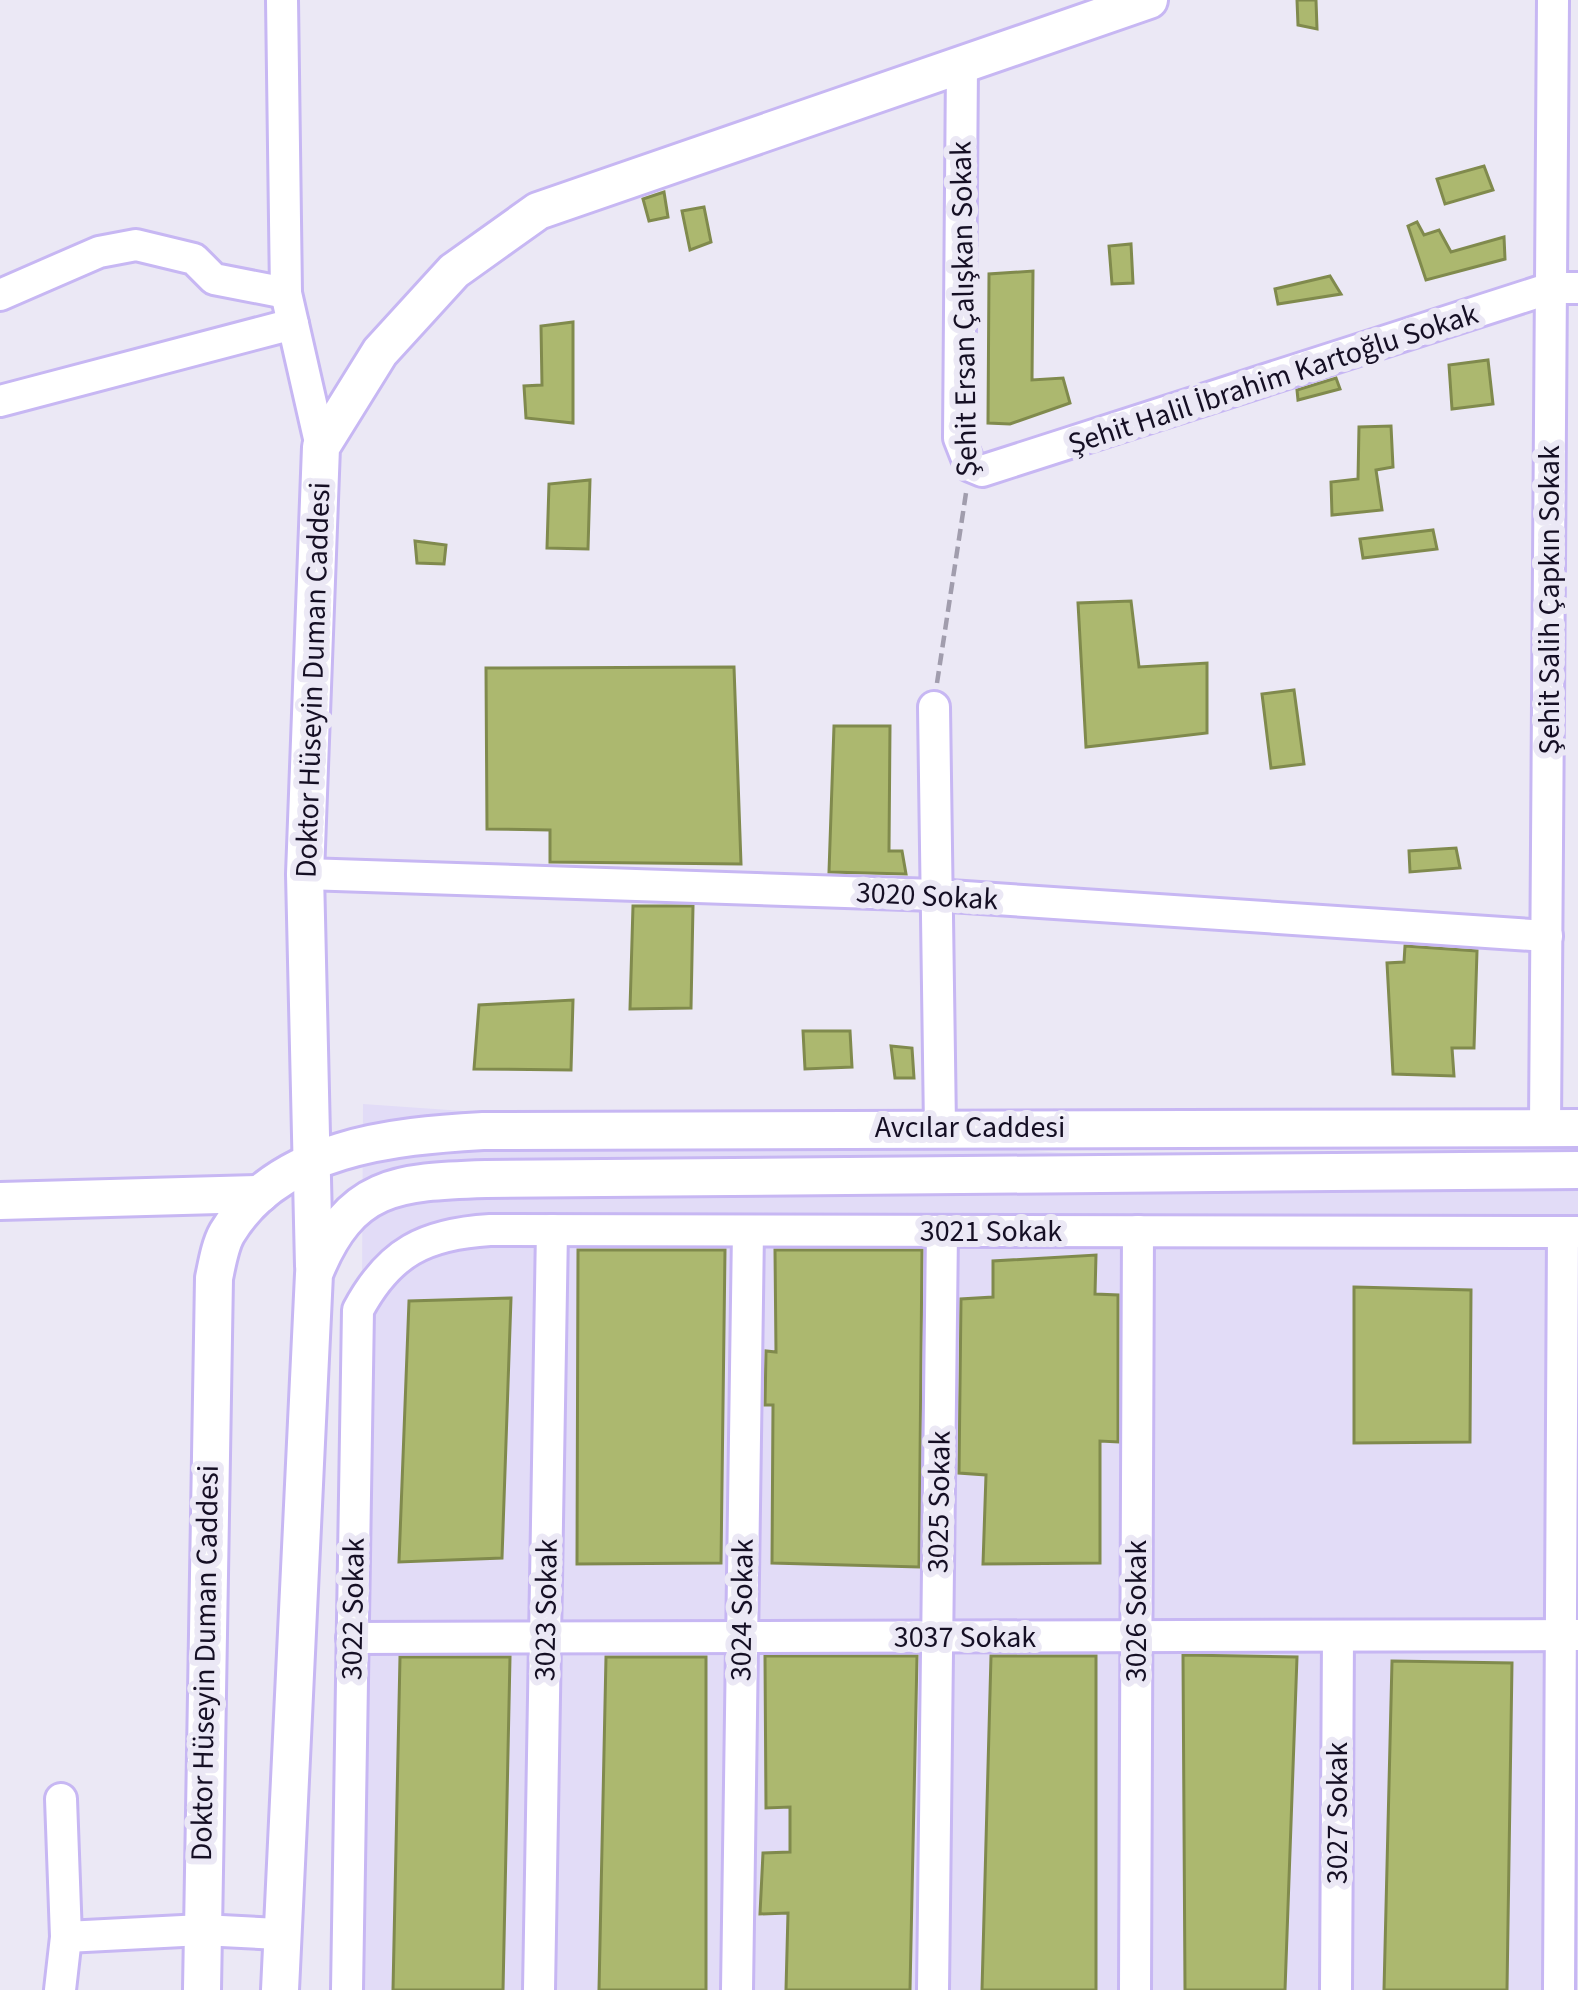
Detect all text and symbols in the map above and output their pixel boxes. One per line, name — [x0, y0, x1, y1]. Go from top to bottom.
street label: Şehit Ersan Çalışkan Sokak — [940, 141, 988, 477]
street label: Şehit Halil İbrahim Kartoğlu Sokak — [1062, 292, 1484, 466]
street label: Şehit Salih Çapkın Sokak — [1528, 445, 1571, 755]
street label: Doktor Hüseyin Duman Caddesi — [285, 481, 341, 879]
street label: 3020 Sokak — [855, 871, 999, 921]
street label: Avcılar Caddesi — [875, 1106, 1065, 1149]
street label: 3021 Sokak — [920, 1210, 1062, 1253]
street label: 3025 Sokak — [916, 1430, 962, 1574]
street label: Doktor Hüseyin Duman Caddesi — [180, 1465, 230, 1861]
street label: 3022 Sokak — [330, 1537, 376, 1681]
street label: 3023 Sokak — [523, 1538, 569, 1682]
street label: 3024 Sokak — [719, 1538, 765, 1682]
street label: 3026 Sokak — [1115, 1540, 1158, 1682]
street label: 3037 Sokak — [894, 1616, 1036, 1659]
street label: 3027 Sokak — [1316, 1742, 1359, 1884]

